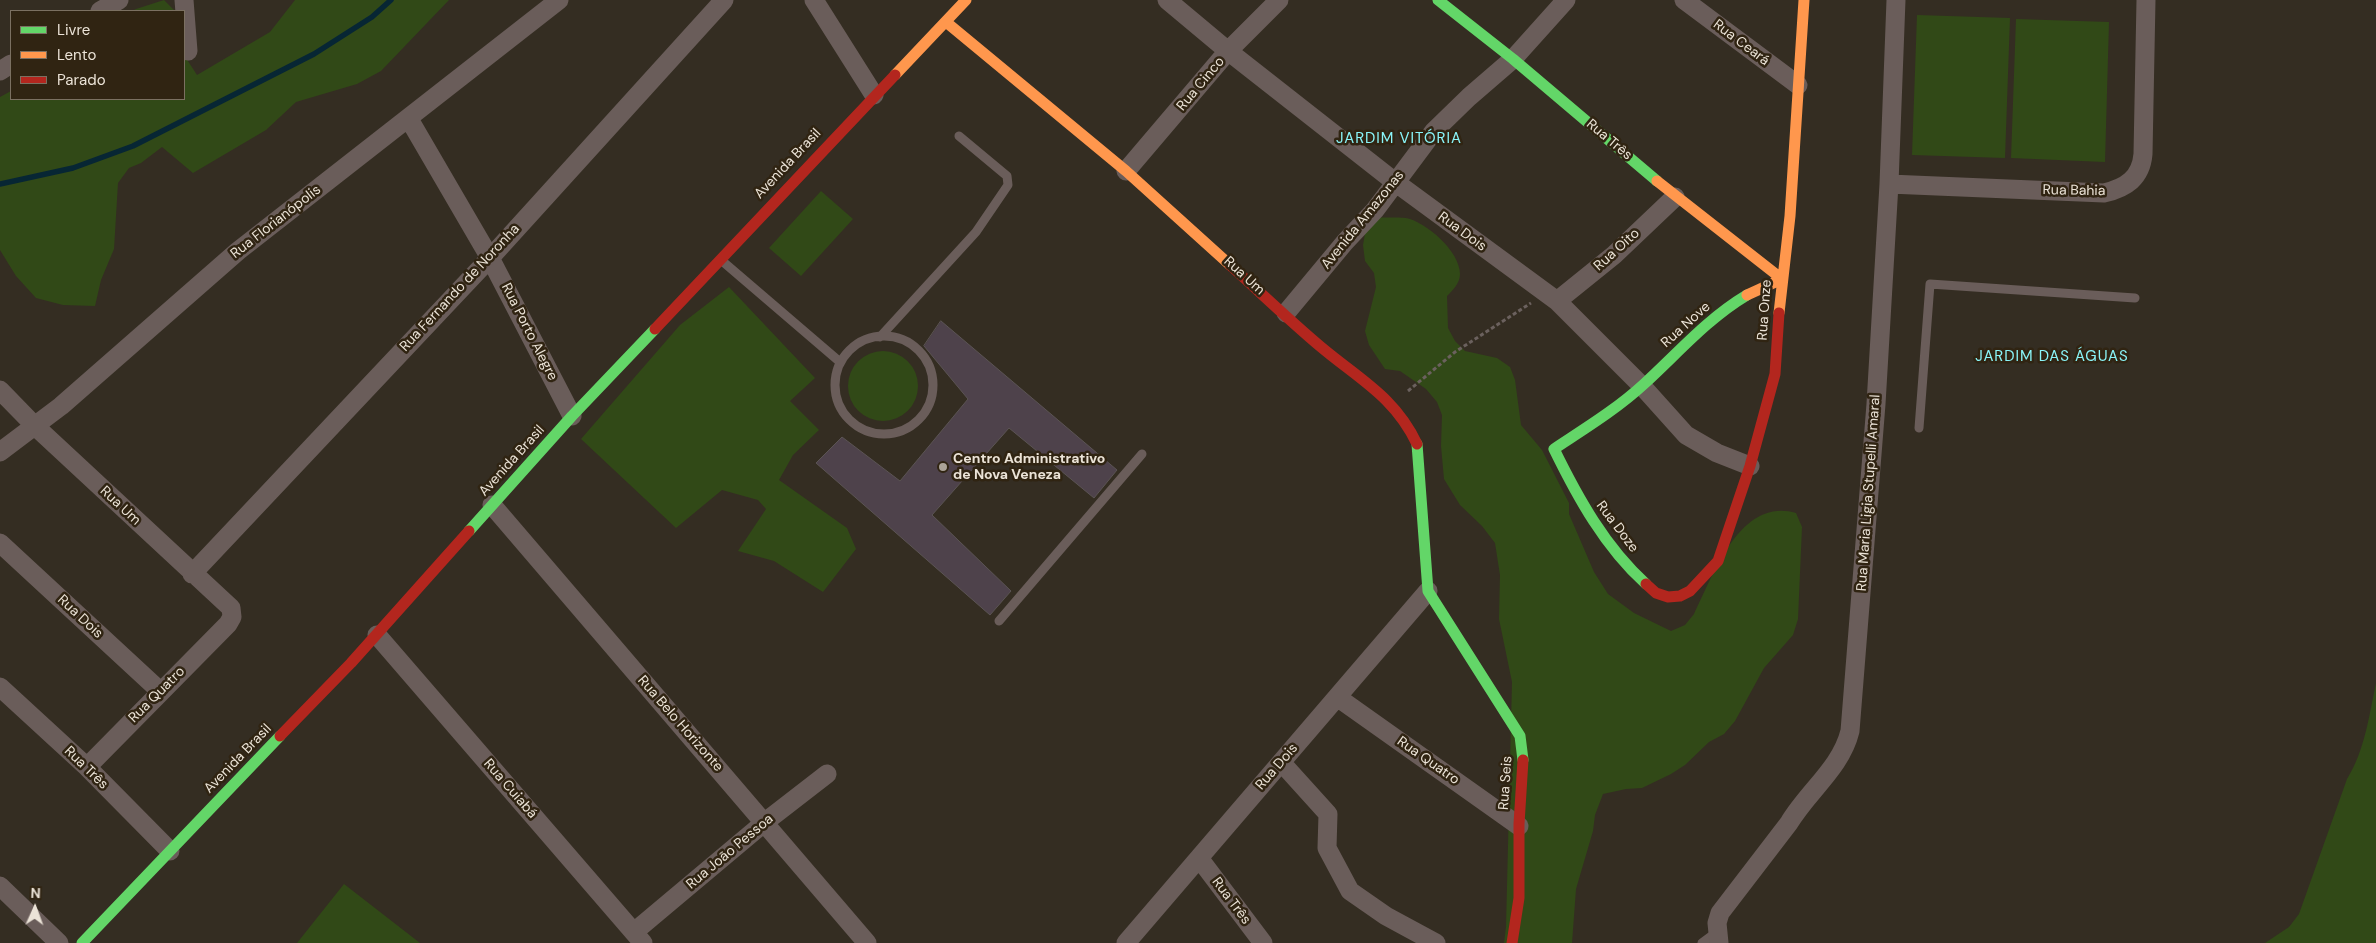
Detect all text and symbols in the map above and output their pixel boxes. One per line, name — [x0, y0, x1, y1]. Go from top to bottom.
legend — [10, 10, 185, 100]
street label: Rua Ceará — [1710, 16, 1772, 70]
text: Livre — [57, 20, 90, 40]
text: Lento — [57, 45, 96, 65]
street label: Rua Cinco — [1174, 54, 1228, 114]
text: Parado — [57, 70, 106, 90]
street label: Rua Três — [1583, 116, 1635, 164]
street label: Avenida Brasil — [751, 125, 825, 203]
district label: JARDIM VITÓRIA — [1334, 130, 1464, 148]
street label: Avenida Amazonas — [1318, 167, 1408, 273]
street label: Rua Florianópolis — [228, 182, 324, 262]
street label: Rua Bahia — [2042, 182, 2106, 200]
street label: Rua Dois — [1434, 209, 1490, 255]
street label: Rua Fernando de Noronha — [397, 221, 523, 355]
street label: Rua Oito — [1591, 225, 1643, 275]
street label: Rua Um — [1220, 253, 1268, 299]
street label: Rua Onze — [1754, 279, 1776, 341]
street label: Rua Porto Alegre — [497, 280, 561, 384]
street label: Rua Nove — [1658, 299, 1714, 351]
district label: JARDIM DAS ÁGUAS — [1973, 348, 2131, 366]
street label: Rua Maria Ligia Stupelli Amaral — [1854, 394, 1884, 592]
street label: Avenida Brasil — [476, 422, 548, 500]
place label: Centro Administrativo de Nova Veneza — [953, 451, 1105, 484]
marker: Centro Administrativo de Nova Veneza — [937, 461, 949, 473]
street label: Rua Um — [96, 483, 144, 529]
street label: Rua Doze — [1592, 498, 1642, 556]
street label: Rua Dois — [54, 592, 106, 642]
street label: Rua Quatro — [125, 663, 189, 727]
street label: Rua Belo Horizonte — [634, 673, 726, 775]
street label: Avenida Brasil — [201, 721, 275, 797]
street label: Rua Quatro — [1393, 733, 1463, 789]
street label: Rua Dois — [1252, 740, 1302, 794]
street label: Rua Três — [61, 743, 111, 793]
street label: Rua Seis — [1496, 755, 1516, 811]
street label: Rua Cuiabá — [480, 756, 540, 822]
street label: Rua João Pessoa — [683, 811, 777, 893]
street label: Rua Três — [1208, 874, 1254, 928]
north arrow — [10, 883, 60, 933]
text: N — [30, 884, 41, 902]

